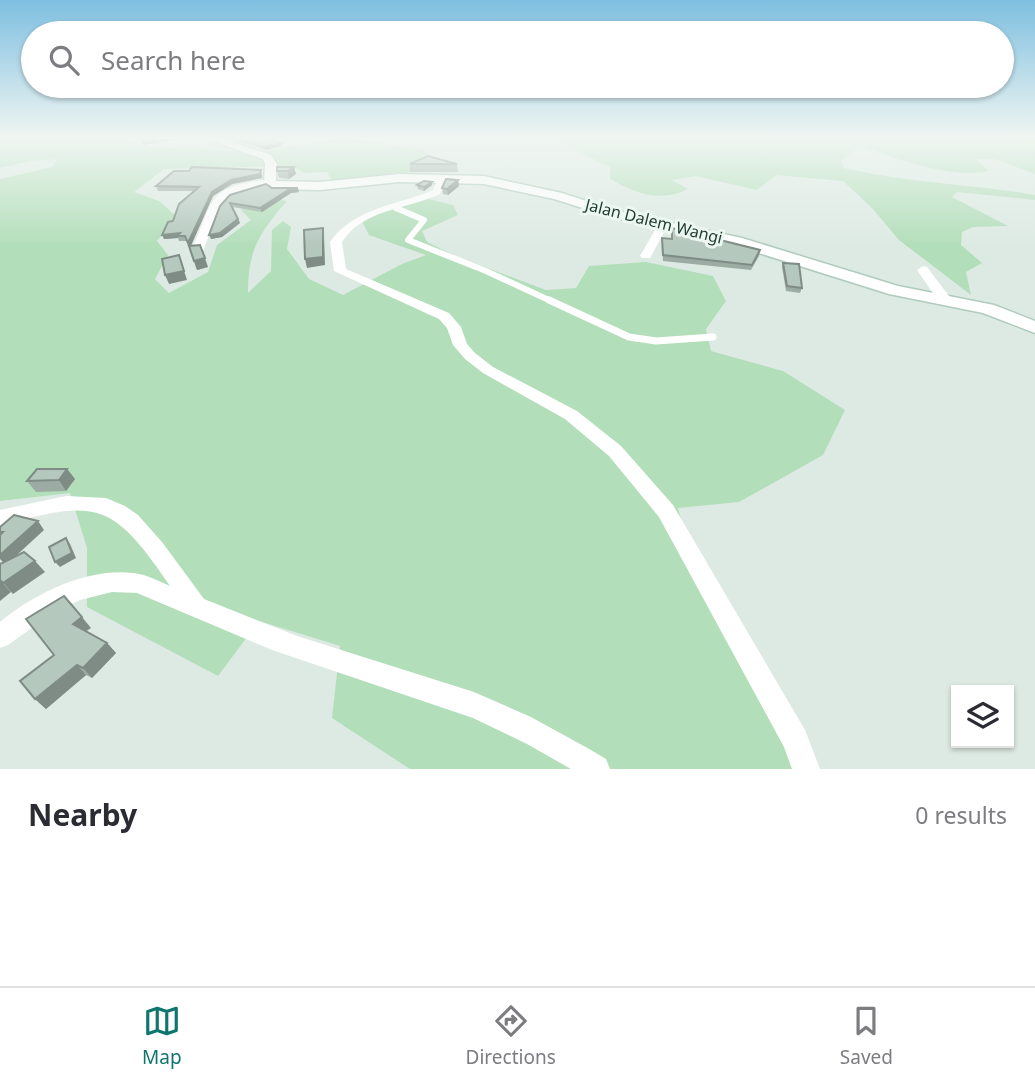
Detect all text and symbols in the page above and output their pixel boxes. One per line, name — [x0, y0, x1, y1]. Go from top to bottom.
search box — [21, 21, 1014, 98]
icon: search — [45, 41, 83, 79]
text: Search here — [101, 42, 246, 78]
street label: Jalan Dalem Wangi — [581, 193, 725, 249]
map controls — [951, 685, 1014, 748]
button: layers — [951, 685, 1014, 748]
text: Nearby — [28, 794, 137, 835]
text: 0 results — [915, 799, 1007, 831]
tab: Map — [142, 1002, 182, 1070]
tab: Directions — [466, 1002, 556, 1070]
tab: Saved — [840, 1002, 893, 1070]

